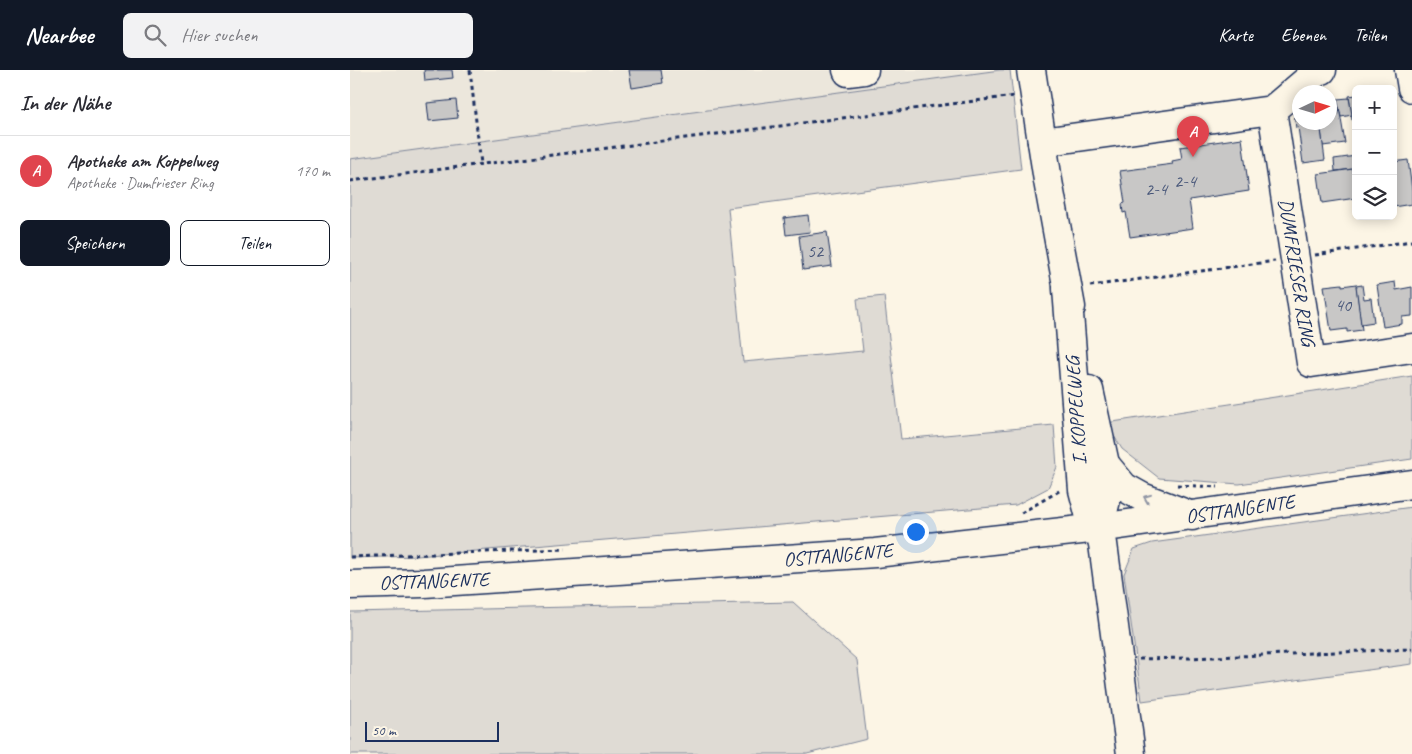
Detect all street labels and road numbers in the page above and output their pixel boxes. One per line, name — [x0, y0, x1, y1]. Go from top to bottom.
street label: DUMFRIESER RING — [1273, 197, 1321, 350]
street label: I. KOPPELWEG — [1060, 353, 1092, 466]
street label: OSTTANGENTE — [1184, 489, 1298, 529]
street label: OSTTANGENTE — [782, 538, 896, 572]
street label: OSTTANGENTE — [379, 567, 492, 595]

